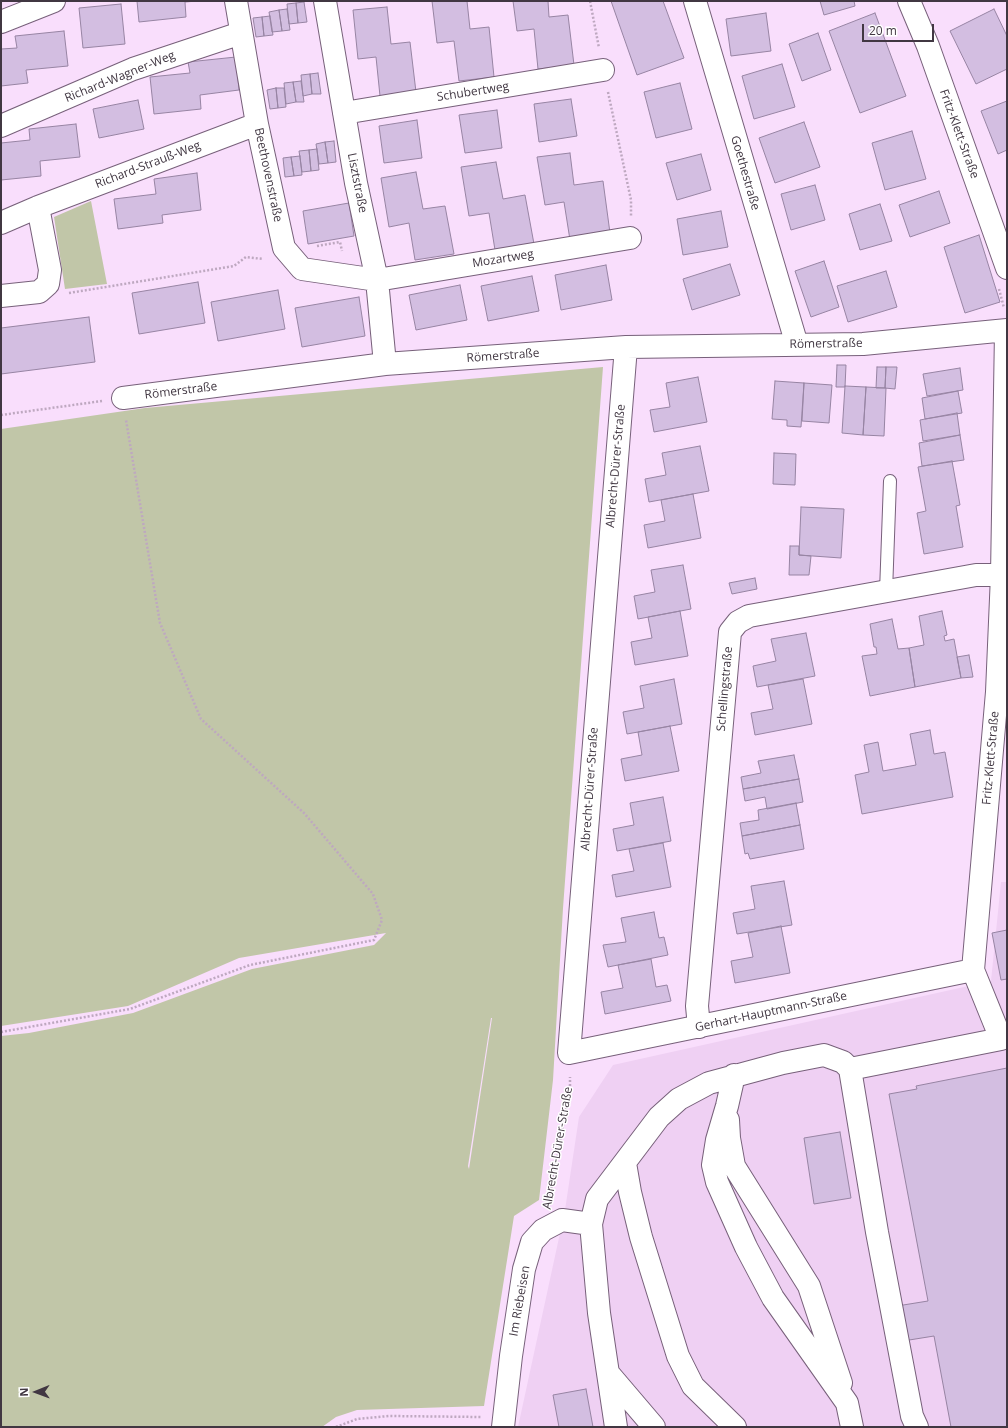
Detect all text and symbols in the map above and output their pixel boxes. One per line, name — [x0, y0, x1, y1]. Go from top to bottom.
scale bar — [864, 16, 936, 42]
text: 20 m — [869, 22, 897, 39]
street label: Richard-Wagner-Weg — [63, 48, 177, 106]
street label: Schubertweg — [436, 79, 510, 105]
street label: Fritz-Klett-Straße — [936, 87, 982, 181]
street label: Beethovenstraße — [251, 127, 285, 223]
street label: Goethestraße — [727, 134, 763, 212]
street label: Richard-Strauß-Weg — [93, 138, 203, 192]
street label: Lisztstraße — [344, 152, 370, 214]
street label: Mozartweg — [471, 247, 535, 271]
street label: Römerstraße — [789, 336, 863, 352]
street label: Römerstraße — [466, 346, 540, 366]
street label: Römerstraße — [144, 379, 218, 403]
street label: Albrecht-Dürer-Straße — [603, 404, 629, 528]
street label: Schellingstraße — [714, 646, 736, 732]
street label: Fritz-Klett-Straße — [980, 711, 1002, 805]
street label: Albrecht-Dürer-Straße — [578, 727, 602, 851]
street label: Gerhart-Hauptmann-Straße — [694, 989, 848, 1035]
street label: Albrecht-Dürer-Straße — [540, 1086, 576, 1210]
street label: Im Riebeisen — [507, 1264, 533, 1338]
north arrow — [16, 1372, 56, 1412]
text: N — [16, 1388, 31, 1397]

